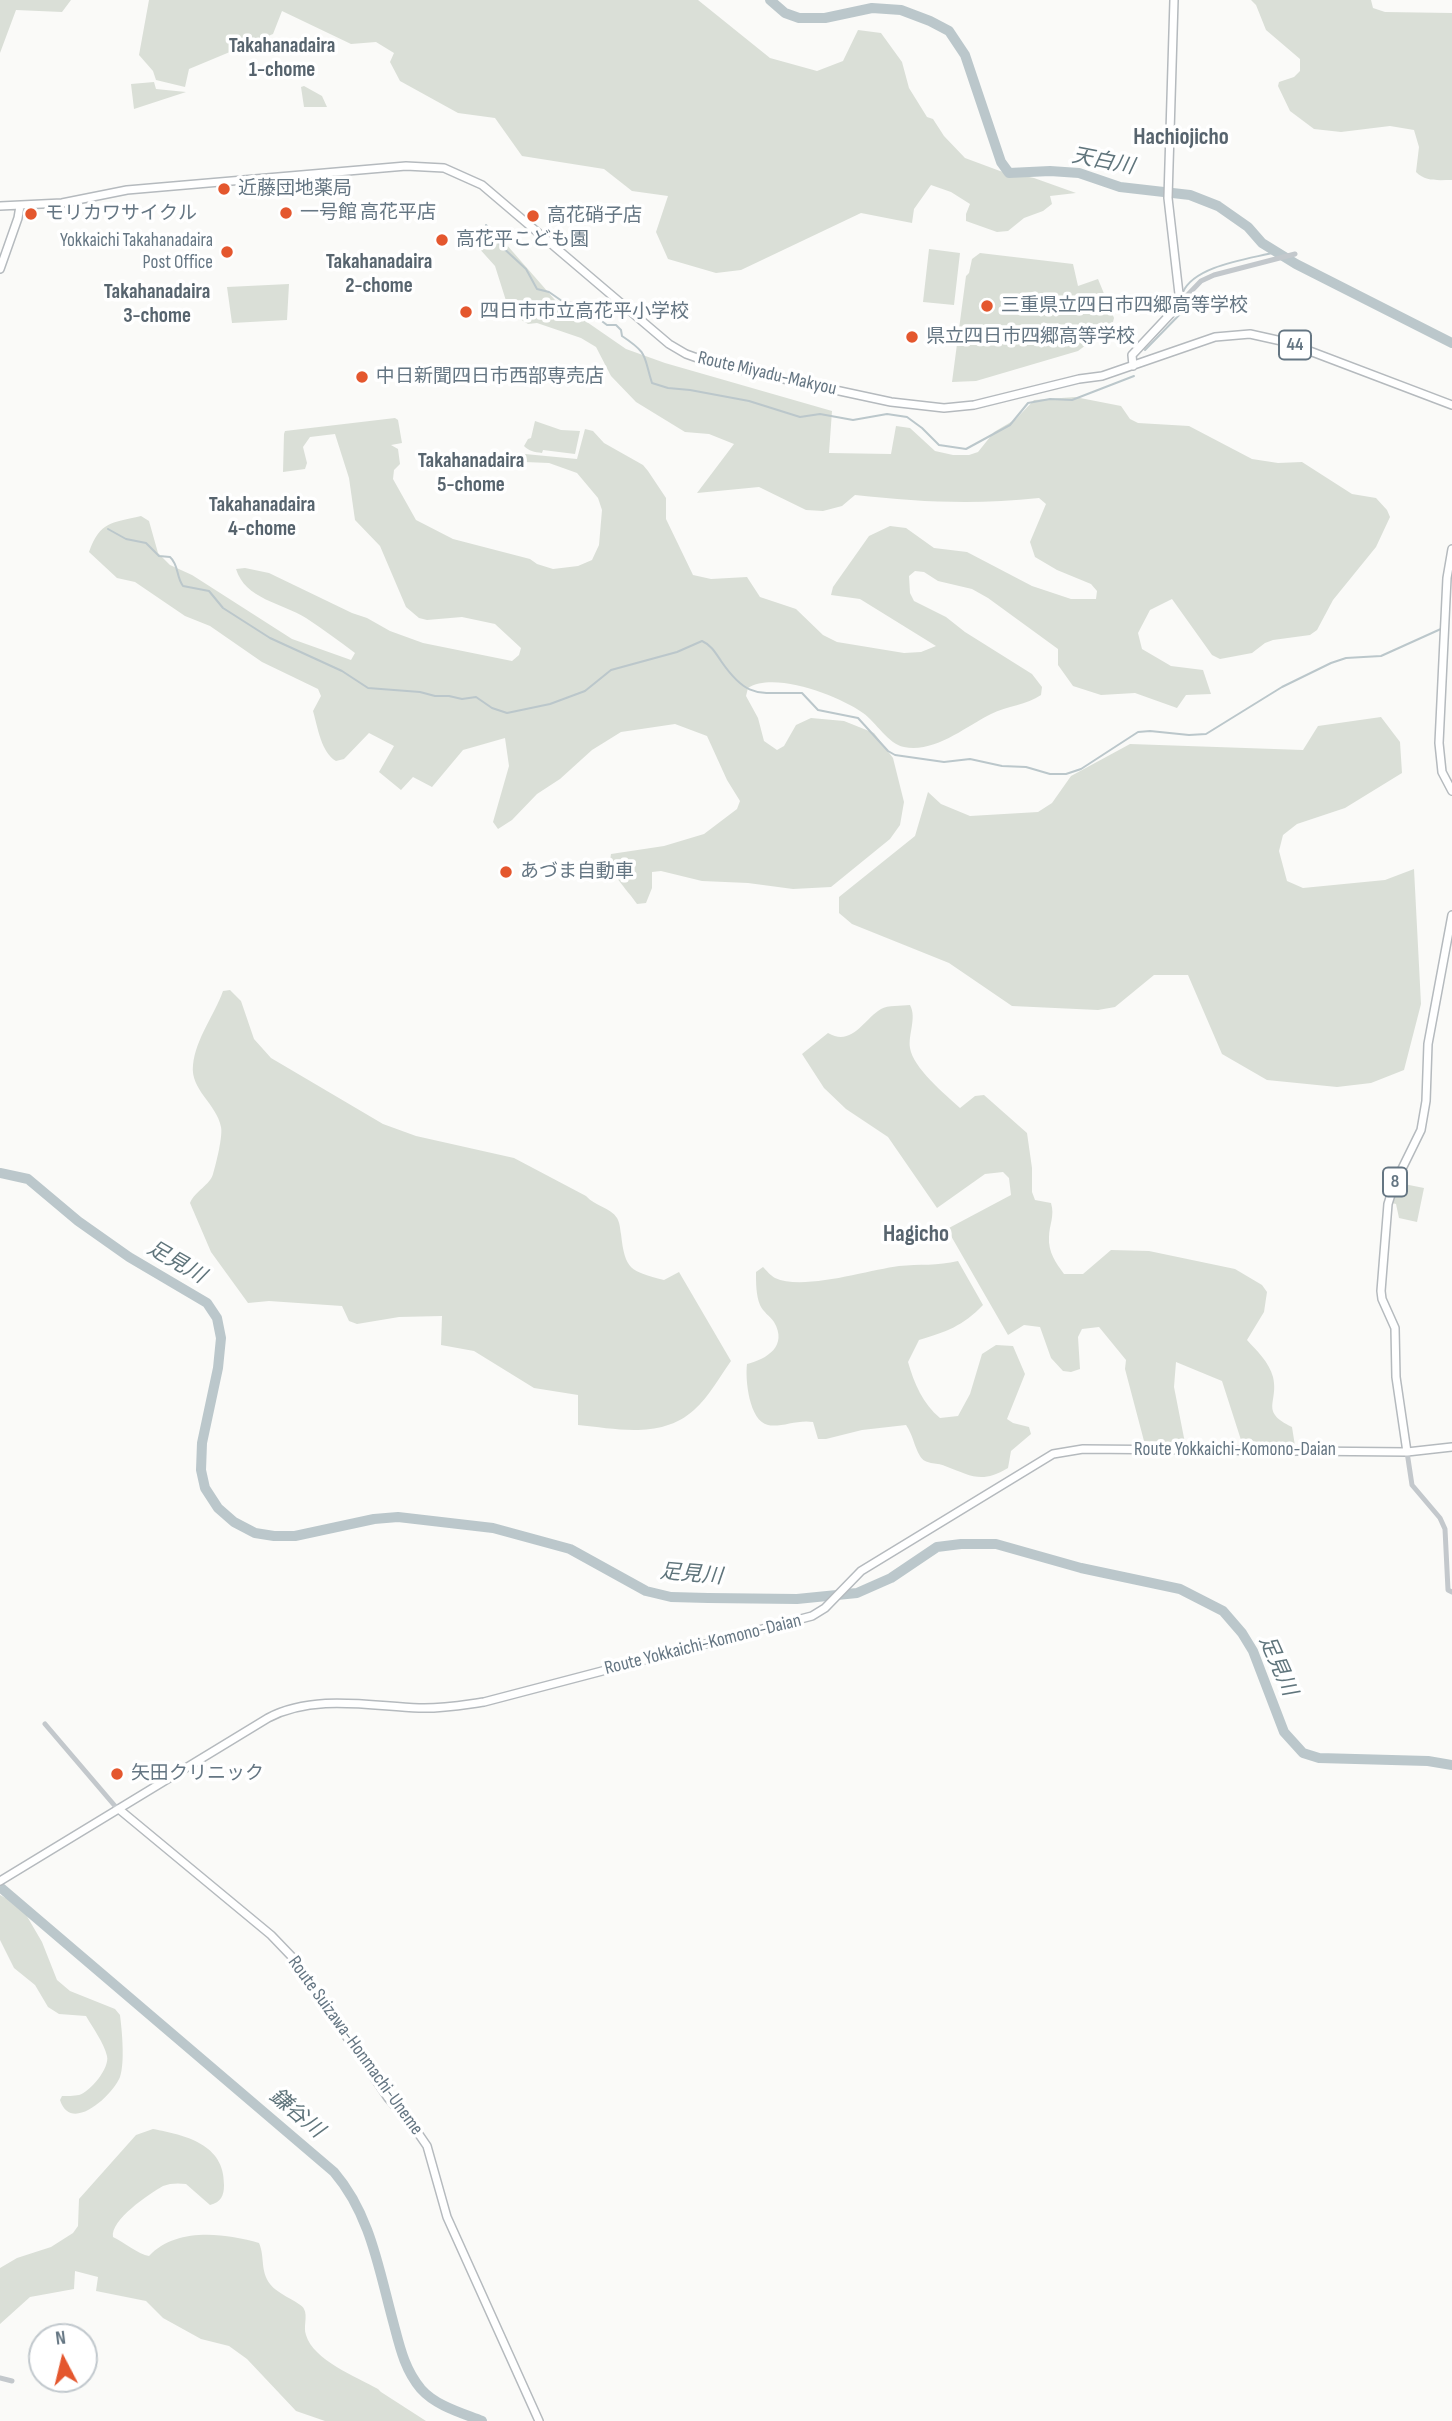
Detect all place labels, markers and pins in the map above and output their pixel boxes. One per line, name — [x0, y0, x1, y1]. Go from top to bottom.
place label: 近藤団地薬局 — [238, 178, 352, 200]
marker: 近藤団地薬局 — [216, 181, 232, 197]
place label: 一号館 高花平店 — [300, 202, 436, 224]
place label: モリカワサイクル — [45, 203, 197, 225]
marker: 一号館 高花平店 — [278, 205, 294, 221]
place label: 高花硝子店 — [547, 205, 642, 227]
marker: モリカワサイクル — [23, 206, 39, 222]
marker: 高花硝子店 — [525, 208, 541, 224]
place label: 高花平こども園 — [456, 229, 589, 251]
place label: Yokkaichi Takahanadaira Post Office — [60, 230, 213, 274]
marker: 高花平こども園 — [434, 232, 450, 248]
marker: Yokkaichi Takahanadaira Post Office — [219, 244, 235, 260]
place label: 三重県立四日市四郷高等学校 — [1001, 295, 1248, 317]
marker: 三重県立四日市四郷高等学校 — [979, 298, 995, 314]
place label: 四日市市立高花平小学校 — [480, 301, 689, 323]
marker: 四日市市立高花平小学校 — [458, 304, 474, 320]
place label: 県立四日市四郷高等学校 — [926, 326, 1135, 348]
marker: 県立四日市四郷高等学校 — [904, 329, 920, 345]
place label: 中日新聞四日市西部専売店 — [376, 366, 604, 388]
marker: 中日新聞四日市西部専売店 — [354, 369, 370, 385]
place label: あづま自動車 — [520, 861, 634, 883]
marker: あづま自動車 — [498, 864, 514, 880]
place label: 矢田クリニック — [131, 1763, 264, 1785]
marker: 矢田クリニック — [109, 1766, 125, 1782]

